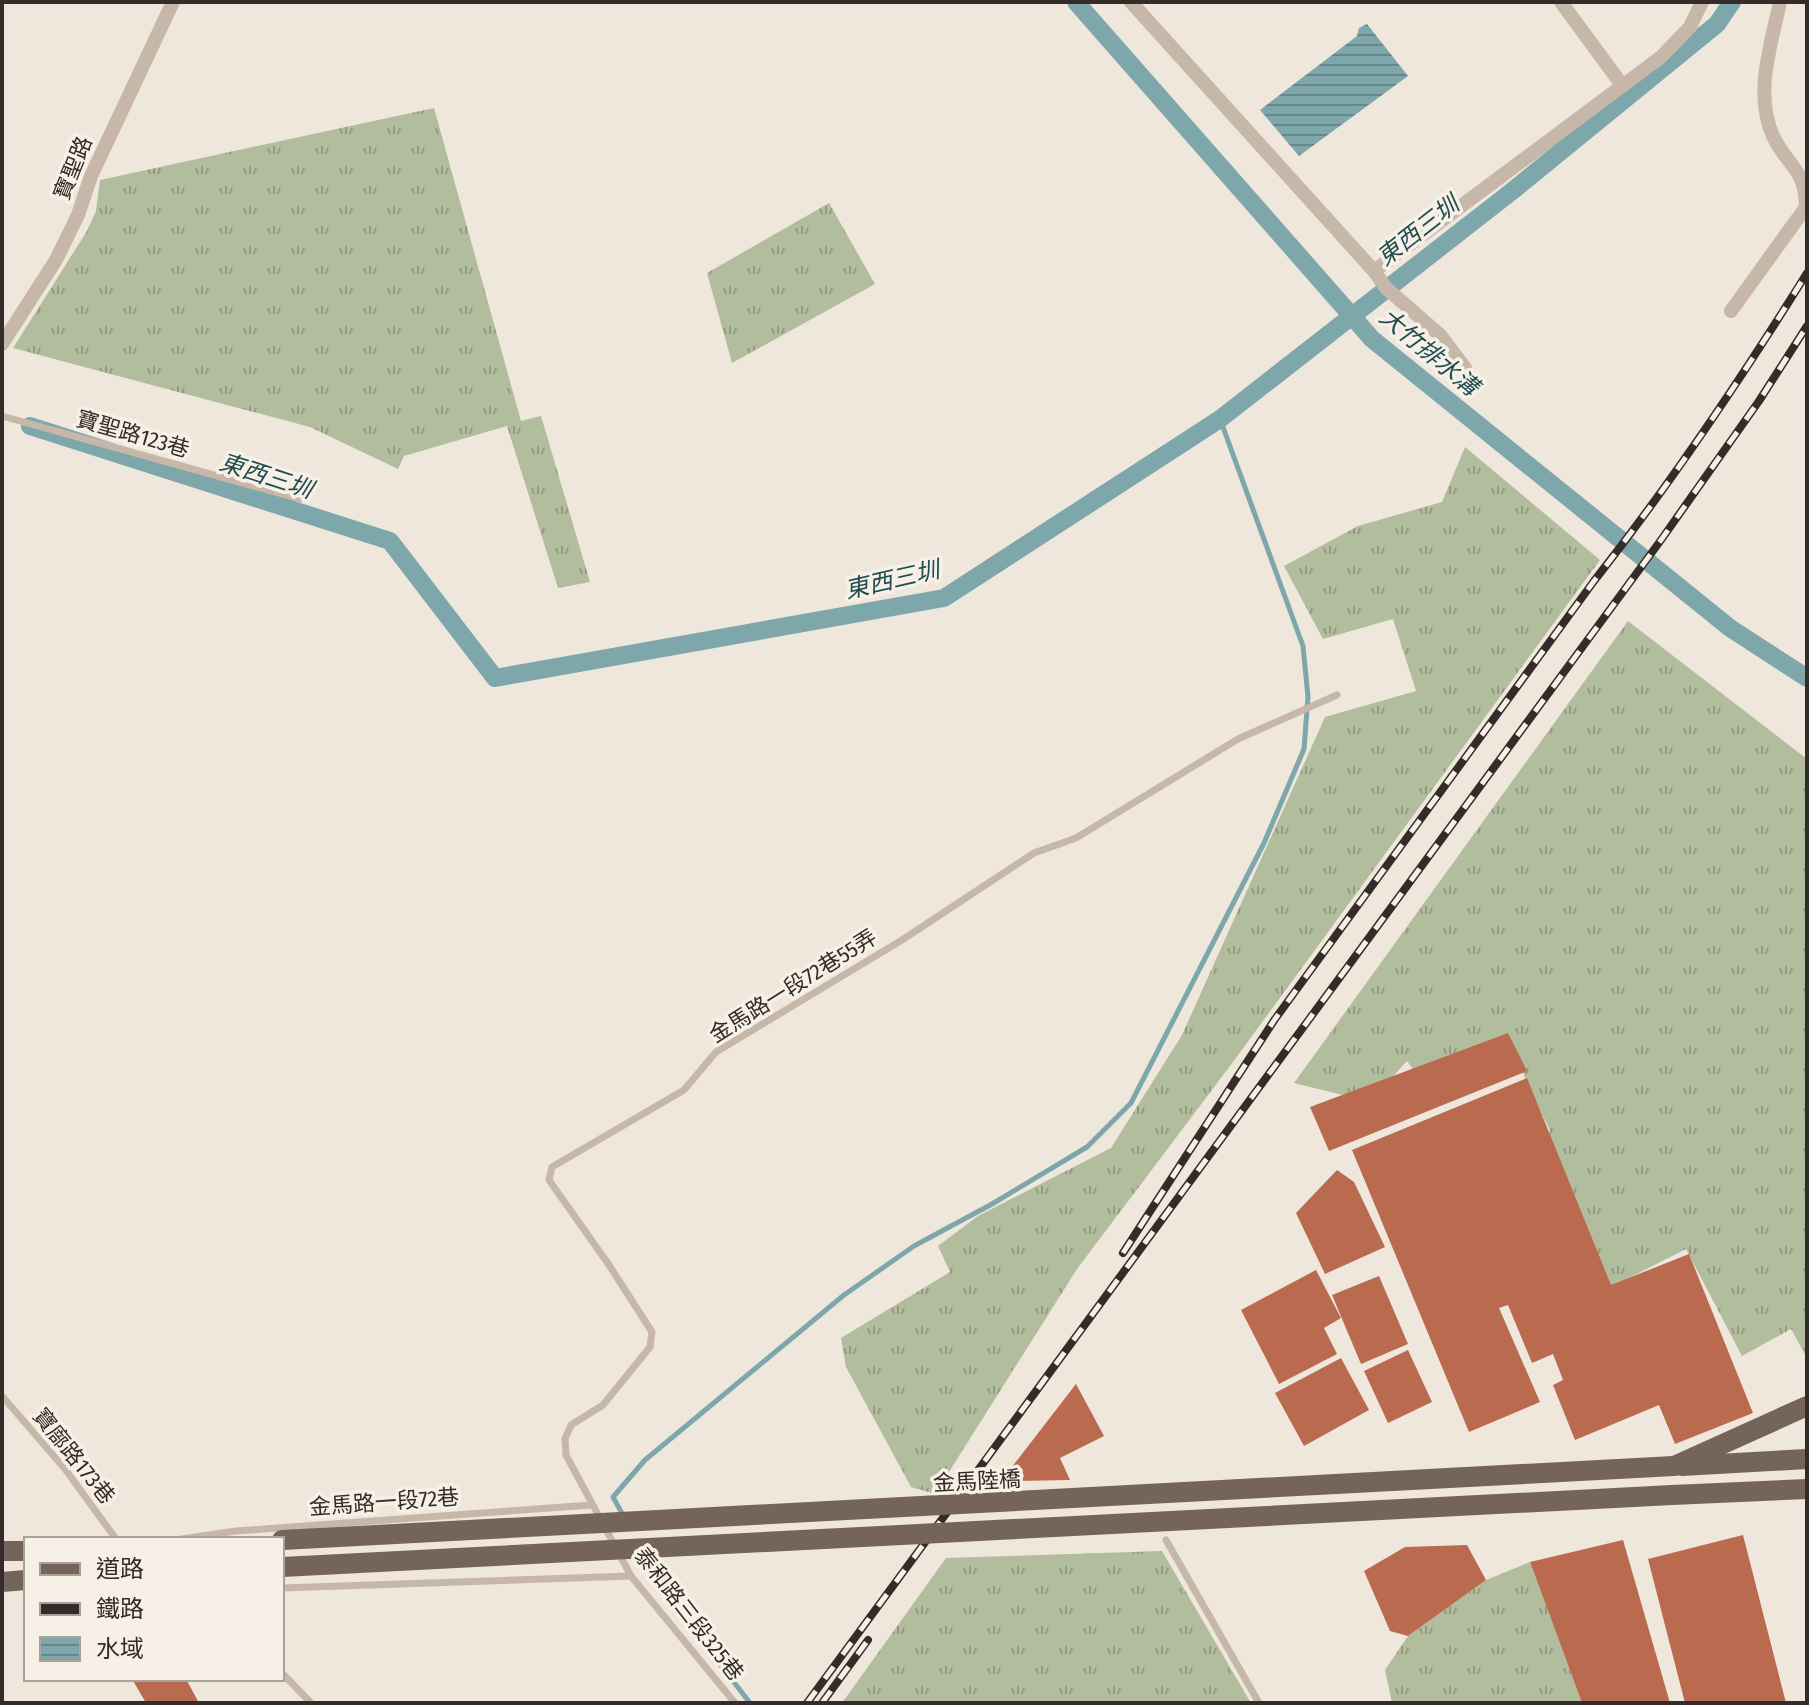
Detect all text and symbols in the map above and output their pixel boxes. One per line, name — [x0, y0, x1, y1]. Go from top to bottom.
street label: 寶聖路 — [48, 132, 98, 204]
water label: 東西三圳 — [1372, 189, 1467, 272]
water label: 大竹排水溝 — [1374, 303, 1486, 403]
street label: 寶聖路123巷 — [73, 405, 193, 463]
water label: 東西三圳 — [216, 448, 319, 505]
water label: 東西三圳 — [842, 555, 945, 604]
street label: 金馬路一段72巷55弄 — [704, 924, 882, 1048]
street label: 寶廍路173巷 — [27, 1403, 121, 1509]
street label: 金馬陸橋 — [932, 1465, 1022, 1497]
street label: 金馬路一段72巷 — [308, 1483, 460, 1521]
legend — [24, 1537, 284, 1681]
street label: 泰和路三段325巷 — [629, 1542, 749, 1686]
text: 道路 — [96, 1555, 144, 1583]
text: 鐵路 — [96, 1595, 144, 1623]
text: 水域 — [96, 1635, 144, 1663]

